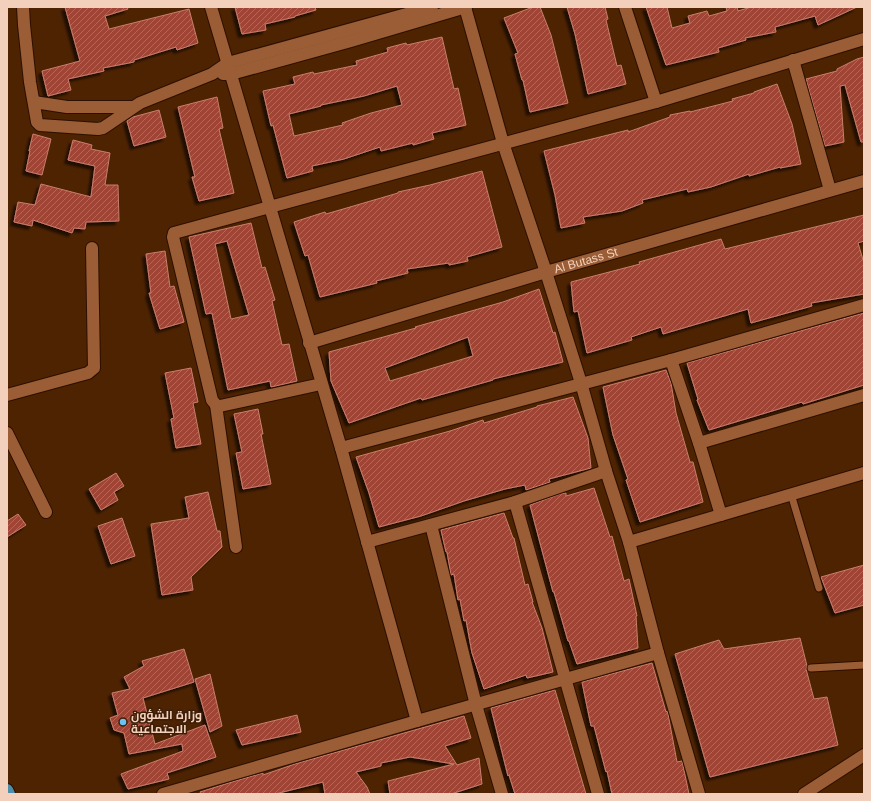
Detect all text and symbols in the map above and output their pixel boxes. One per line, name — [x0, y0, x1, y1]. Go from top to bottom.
street label: Al Butass St — [553, 245, 620, 276]
place label: وزارة الشؤون الاجتماعية — [131, 708, 202, 736]
marker: وزارة الشؤون الاجتماعية — [118, 717, 128, 727]

